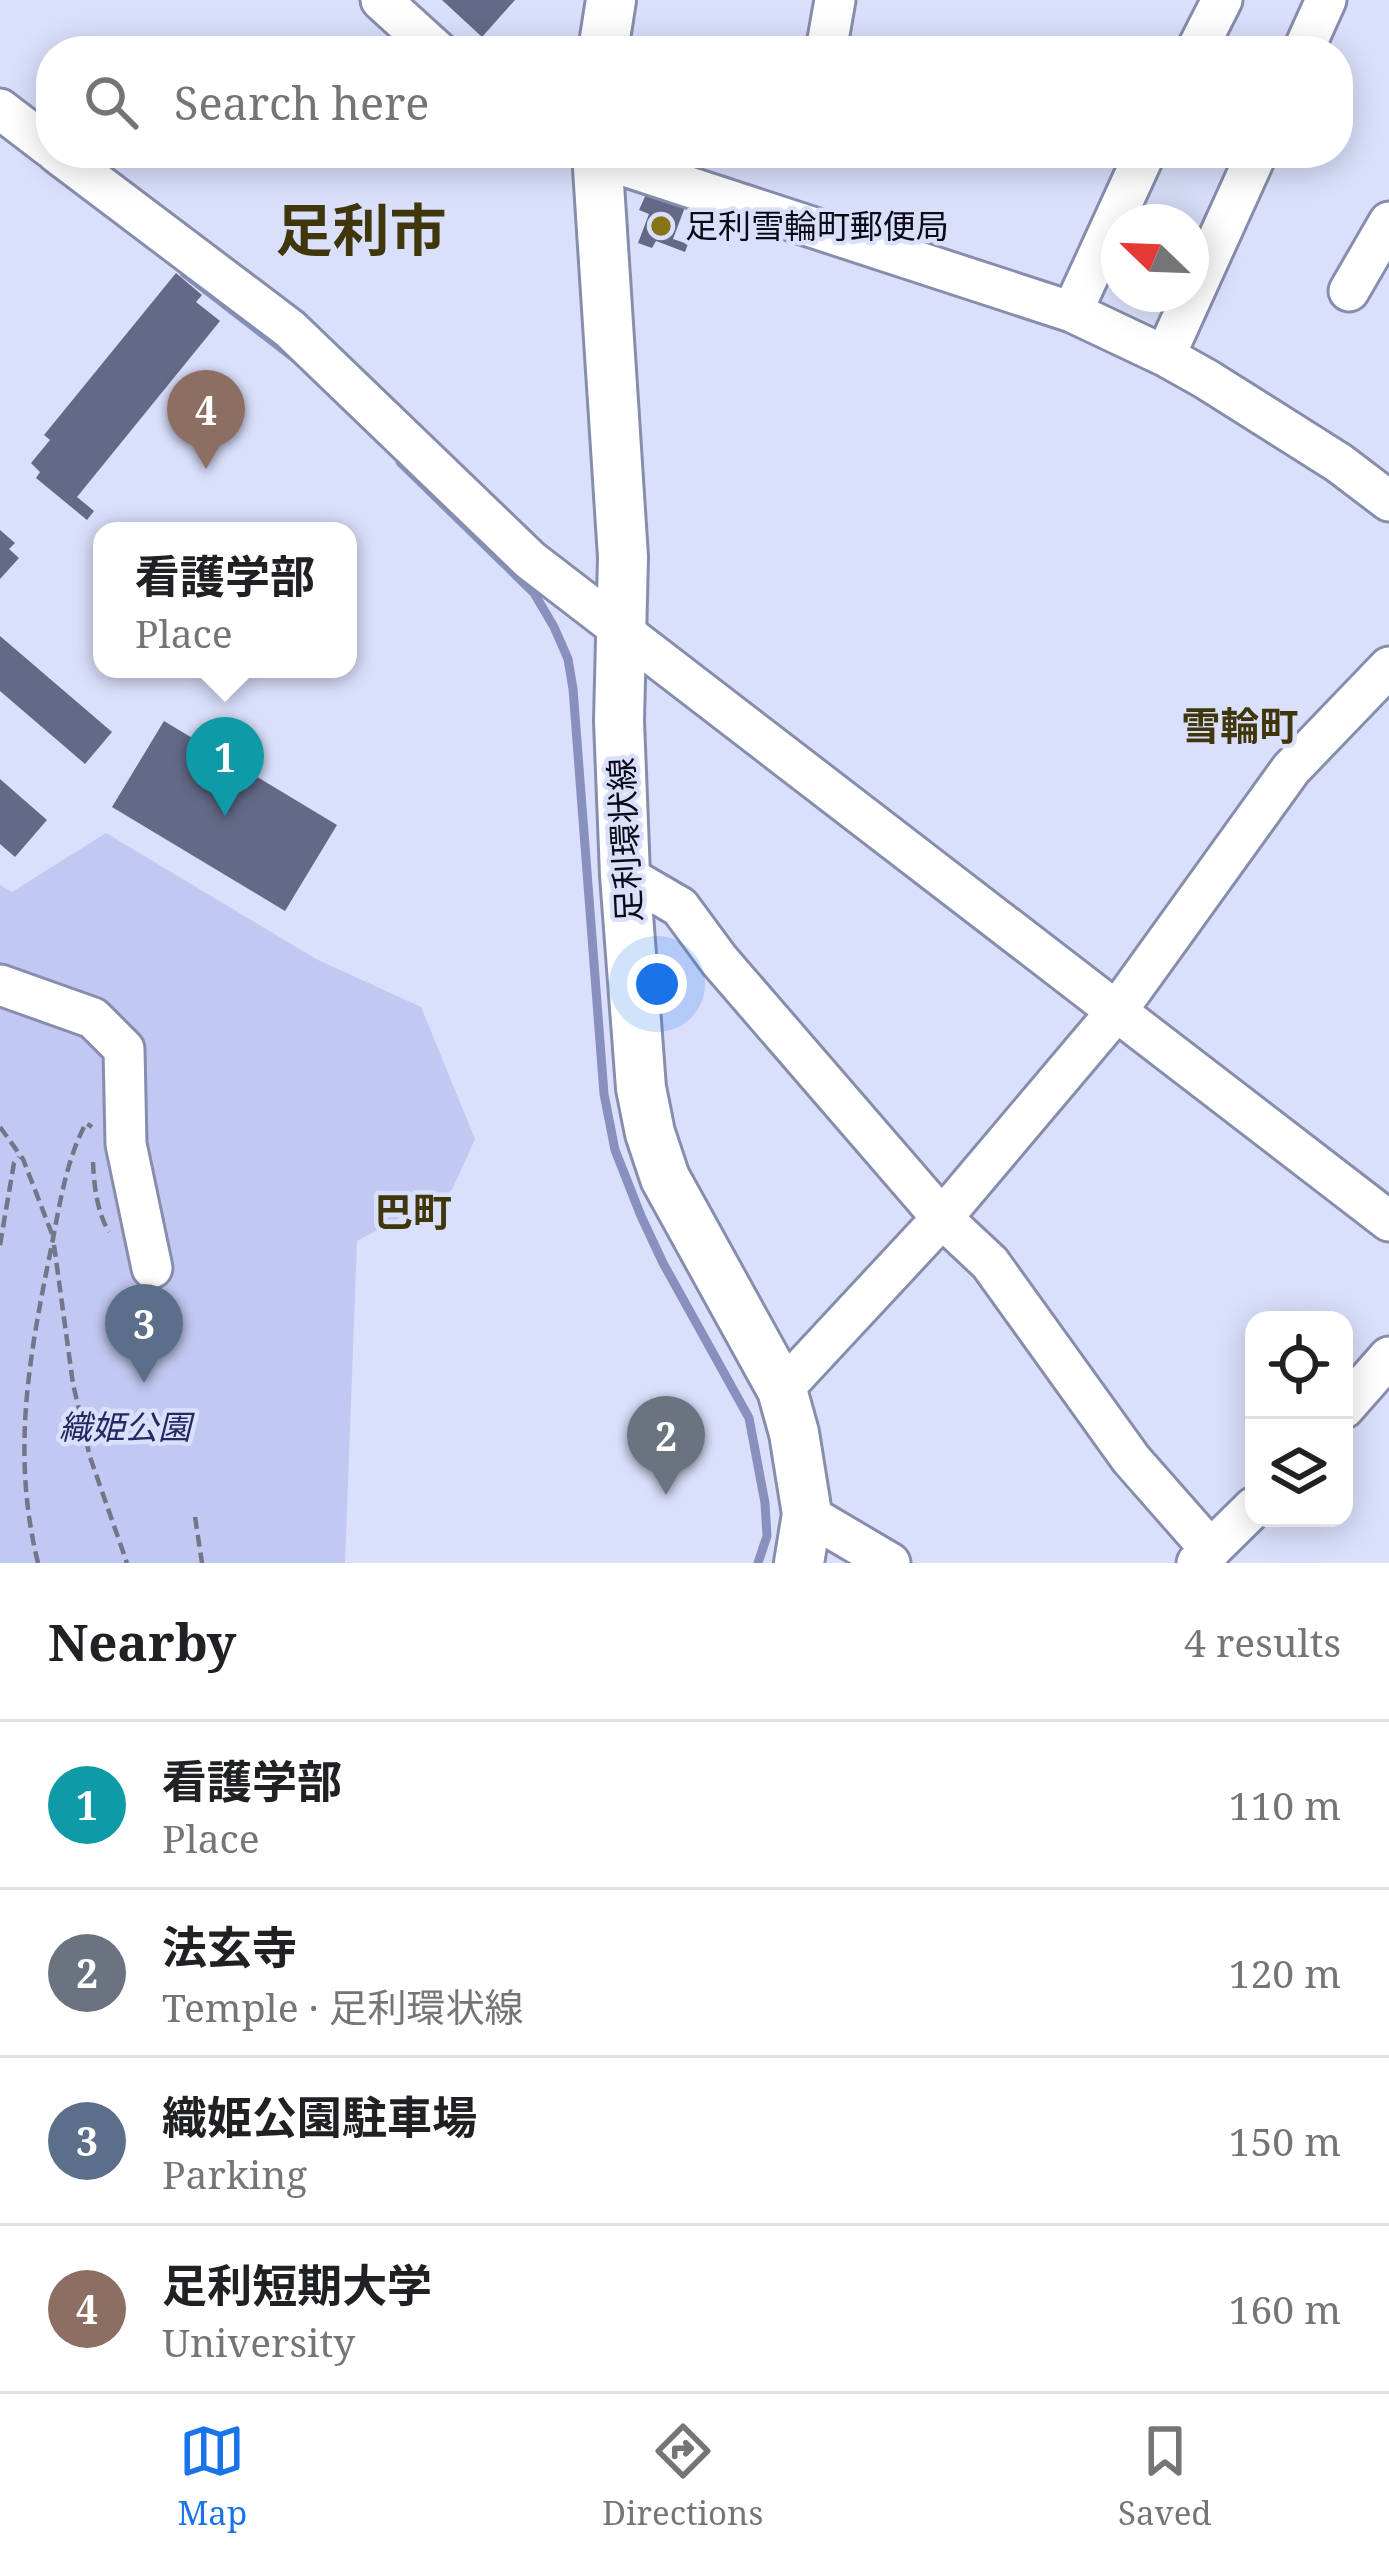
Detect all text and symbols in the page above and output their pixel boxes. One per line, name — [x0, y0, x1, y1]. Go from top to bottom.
search box — [36, 36, 1353, 168]
icon: search — [78, 69, 144, 135]
text: Search here — [174, 72, 429, 133]
district label: 足利市 — [276, 190, 447, 268]
place label: 足利雪輪町郵便局 — [685, 203, 949, 248]
north arrow — [1101, 204, 1209, 312]
marker: 足利雪輪町郵便局 — [648, 213, 674, 239]
pin: 4 — [167, 370, 245, 469]
popup — [93, 522, 357, 678]
text: 看護学部 — [135, 545, 315, 606]
text: Place — [135, 606, 233, 659]
district label: 雪輪町 — [1181, 698, 1299, 751]
pin: 1 — [186, 717, 264, 816]
street label: 足利環状線 — [598, 756, 651, 924]
your location — [627, 954, 687, 1014]
district label: 巴町 — [374, 1184, 452, 1237]
pin: 3 — [105, 1284, 183, 1383]
map controls — [1245, 1311, 1353, 1527]
button: locate — [1245, 1311, 1353, 1419]
pin: 2 — [627, 1396, 705, 1495]
park label: 織姫公園 — [59, 1404, 195, 1449]
button: layers — [1245, 1419, 1353, 1527]
text: Nearby — [48, 1606, 236, 1676]
text: 4 results — [1184, 1615, 1341, 1668]
text: 看護学部 — [162, 1750, 342, 1811]
text: 1 — [76, 1778, 98, 1831]
text: 110 m — [1229, 1778, 1341, 1831]
text: Place — [162, 1811, 260, 1864]
text: 法玄寺 — [162, 1916, 297, 1977]
text: 2 — [76, 1946, 98, 1999]
text: 120 m — [1229, 1946, 1341, 1999]
text: Temple · 足利環状線 — [162, 1980, 524, 2033]
text: 織姫公園駐車場 — [162, 2086, 477, 2147]
text: 3 — [76, 2114, 98, 2167]
text: 150 m — [1229, 2114, 1341, 2167]
text: Parking — [162, 2147, 307, 2200]
text: 足利短期大学 — [162, 2254, 432, 2315]
text: 4 — [76, 2282, 98, 2335]
text: 160 m — [1229, 2282, 1341, 2335]
text: University — [162, 2315, 355, 2368]
tab: Map — [177, 2418, 247, 2535]
tab: Directions — [602, 2418, 763, 2535]
tab: Saved — [1118, 2418, 1212, 2535]

